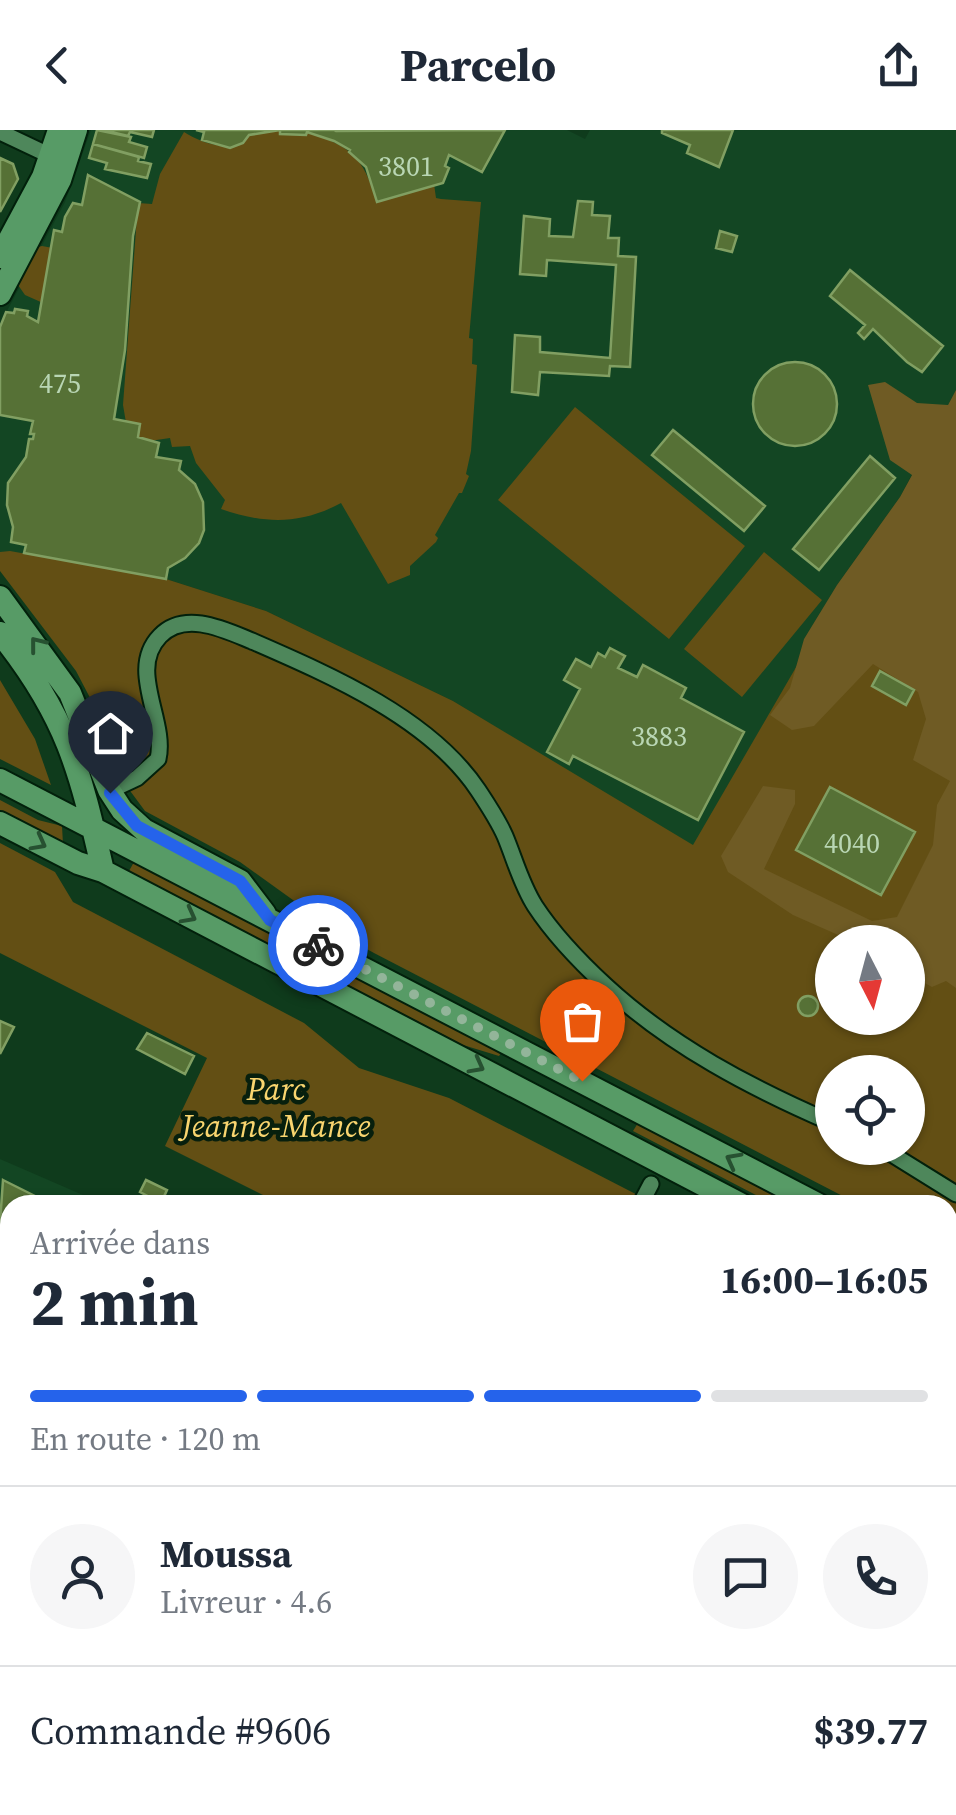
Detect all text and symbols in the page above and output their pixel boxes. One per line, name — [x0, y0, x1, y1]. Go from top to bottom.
text: Parcelo — [400, 34, 556, 96]
icon: back — [30, 38, 85, 93]
icon: share — [871, 38, 926, 93]
house number: 3801 — [378, 147, 434, 185]
house number: 475 — [39, 364, 81, 402]
one-way arrow — [31, 637, 48, 655]
pin — [68, 691, 153, 794]
icon: home — [83, 706, 138, 761]
house number: 3883 — [631, 717, 687, 755]
house number: 4040 — [824, 824, 880, 862]
one-way arrow — [28, 831, 46, 850]
courier — [268, 895, 368, 995]
one-way arrow — [179, 904, 197, 923]
icon: bike — [291, 918, 346, 973]
north arrow — [815, 925, 925, 1035]
map controls — [815, 925, 925, 1165]
pin — [540, 979, 625, 1082]
icon: bag — [555, 994, 610, 1049]
one-way arrow — [467, 1054, 485, 1073]
button: locate — [815, 1055, 925, 1165]
park label: Parc Jeanne-Mance — [178, 1067, 370, 1148]
one-way arrow — [725, 1153, 743, 1172]
text: Arrivée dans — [30, 1221, 210, 1265]
text: 16:00–16:05 — [720, 1254, 928, 1306]
text: 2 min — [30, 1258, 199, 1347]
text: En route · 120 m — [30, 1417, 261, 1461]
button: person — [30, 1524, 135, 1629]
button: chat — [693, 1524, 798, 1629]
button: phone — [823, 1524, 928, 1629]
text: Moussa — [160, 1528, 292, 1580]
text: Livreur · 4.6 — [160, 1580, 332, 1624]
text: Commande #9606 — [30, 1705, 331, 1757]
text: $39.77 — [814, 1705, 928, 1757]

